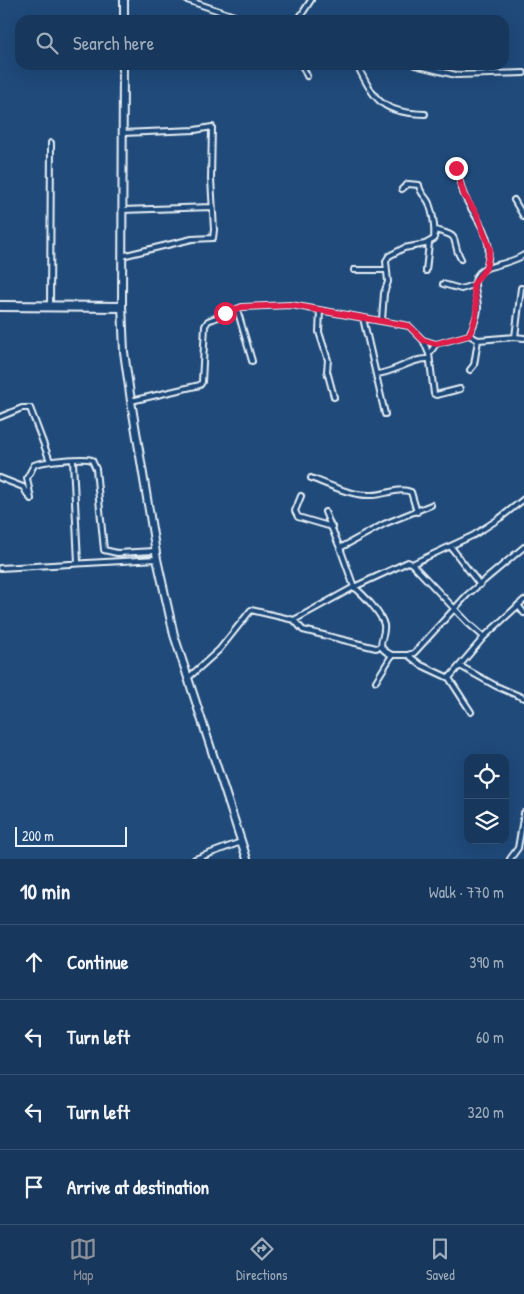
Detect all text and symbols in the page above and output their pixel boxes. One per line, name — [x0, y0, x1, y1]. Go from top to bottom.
search box — [15, 15, 509, 70]
icon: search — [33, 29, 61, 57]
text: Search here — [73, 30, 154, 56]
route end — [445, 157, 468, 180]
route start — [214, 302, 237, 325]
map controls — [464, 754, 509, 844]
button: locate — [464, 754, 509, 799]
button: layers — [464, 799, 509, 844]
scale bar — [15, 824, 128, 847]
text: 200 m — [22, 826, 54, 845]
text: 10 min — [20, 877, 70, 906]
text: Walk · 770 m — [429, 881, 504, 903]
icon: ahead — [20, 948, 48, 976]
text: Continue — [67, 949, 128, 975]
text: 390 m — [469, 951, 504, 973]
icon: left — [20, 1023, 48, 1051]
text: Turn left — [67, 1024, 130, 1050]
text: 60 m — [476, 1026, 504, 1048]
icon: left — [20, 1098, 48, 1126]
text: Turn left — [67, 1099, 130, 1125]
text: 320 m — [468, 1101, 504, 1123]
icon: arrive — [20, 1173, 48, 1201]
text: Arrive at destination — [67, 1174, 209, 1200]
tab: Map — [69, 1235, 97, 1284]
tab: Directions — [236, 1235, 287, 1284]
tab: Saved — [426, 1235, 455, 1284]

